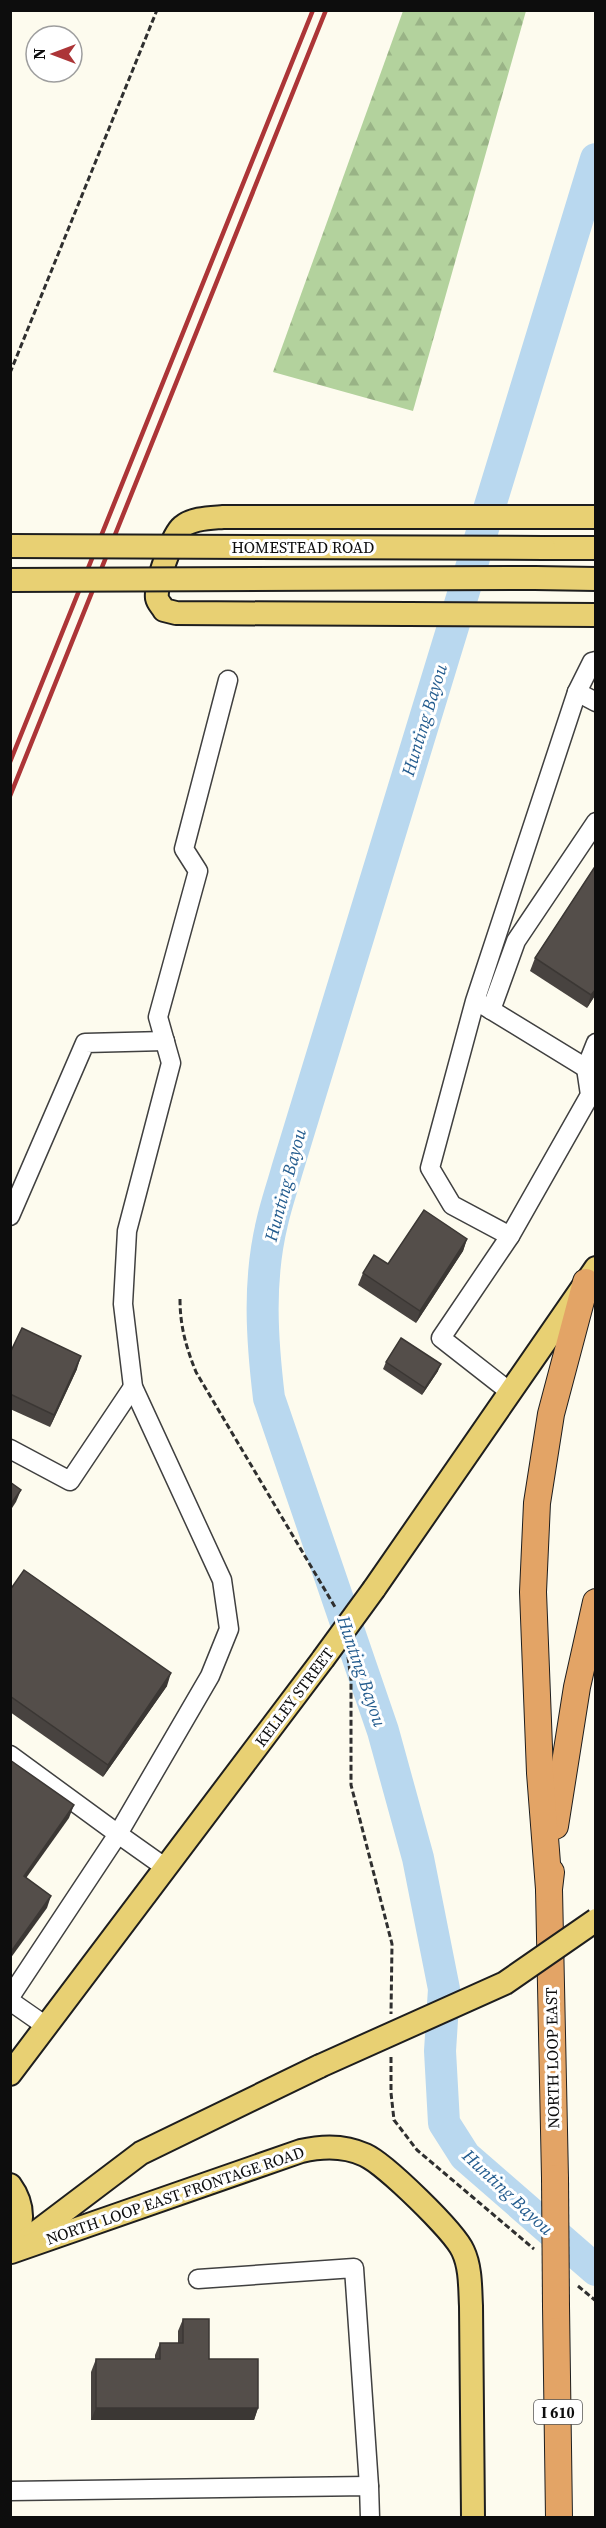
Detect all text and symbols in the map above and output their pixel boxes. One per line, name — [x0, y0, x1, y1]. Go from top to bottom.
north arrow — [24, 24, 84, 84]
text: N — [28, 48, 50, 60]
street label: HOMESTEAD ROAD — [232, 536, 374, 558]
water label: Hunting Bayou — [395, 660, 453, 780]
water label: Hunting Bayou — [258, 1125, 312, 1245]
water label: Hunting Bayou — [331, 1611, 393, 1730]
street label: KELLEY STREET — [250, 1643, 339, 1751]
street label: NORTH LOOP EAST — [540, 1987, 564, 2129]
street label: NORTH LOOP EAST FRONTAGE ROAD — [43, 2140, 307, 2250]
water label: Hunting Bayou — [456, 2143, 559, 2241]
road number: I 610 — [534, 2400, 582, 2424]

